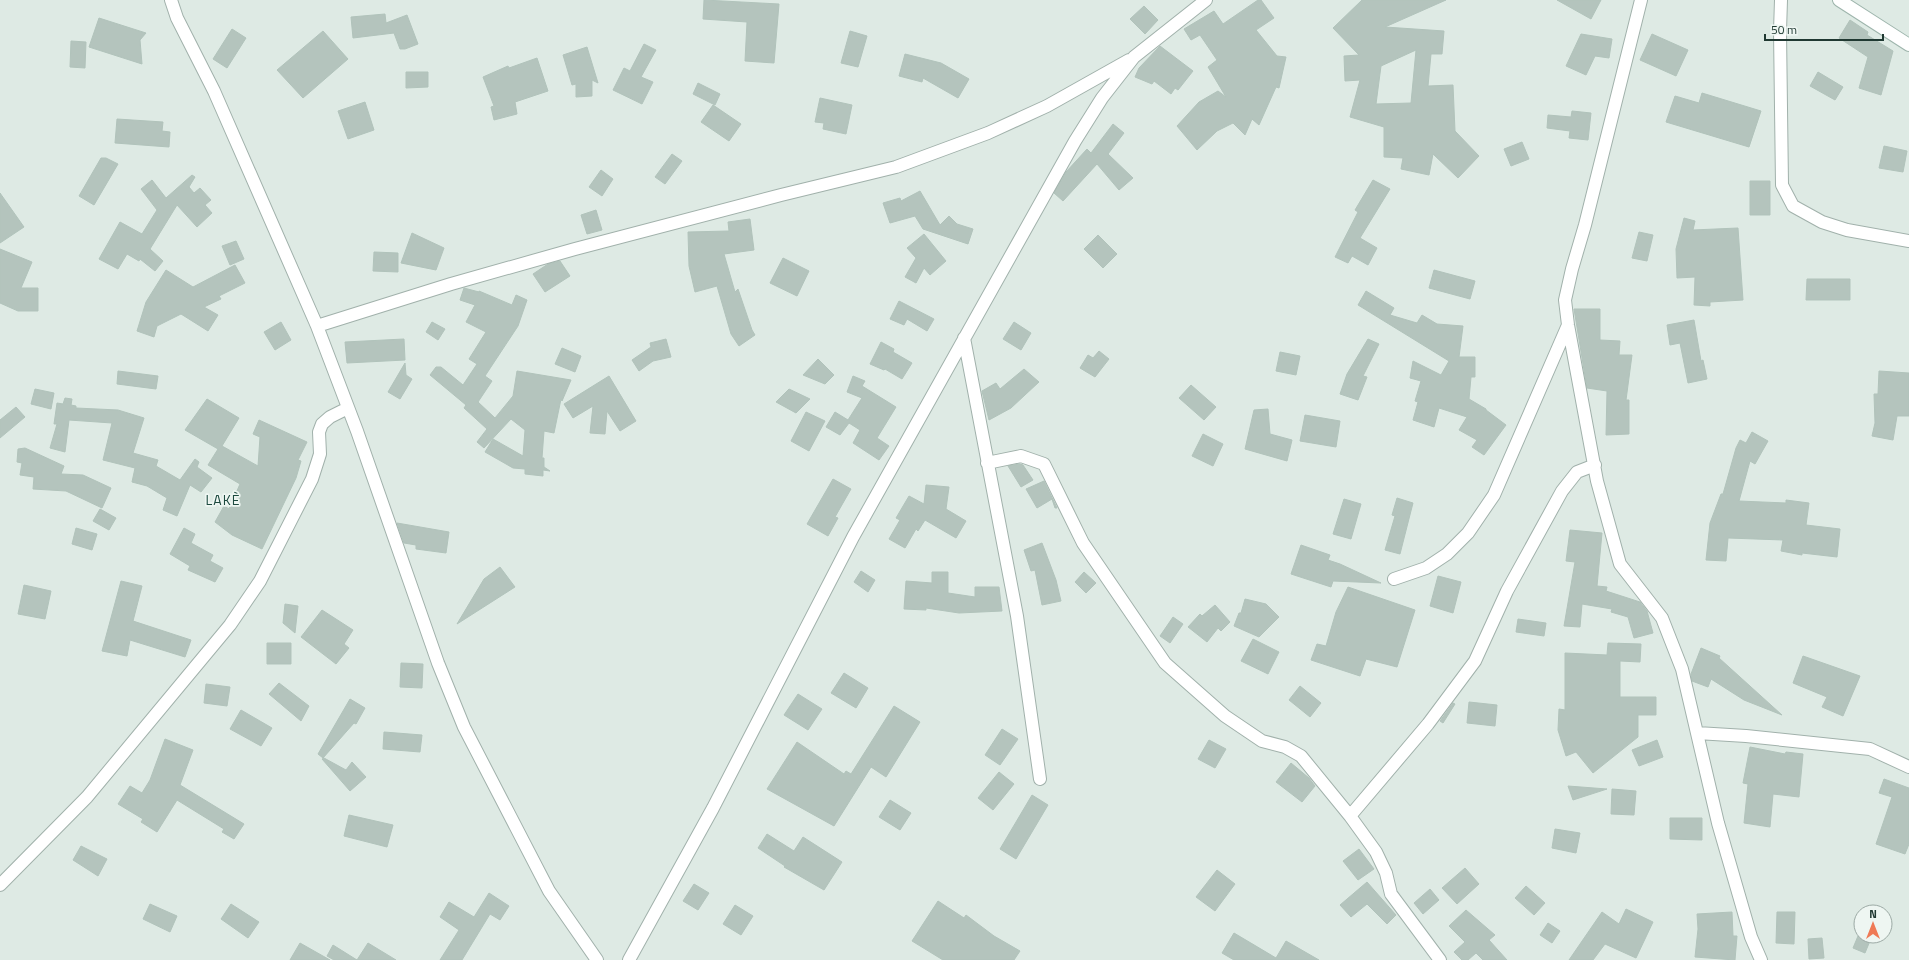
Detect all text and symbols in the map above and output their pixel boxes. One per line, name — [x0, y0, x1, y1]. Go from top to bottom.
scale bar — [1765, 16, 1883, 42]
text: 50 m — [1771, 20, 1797, 39]
district label: LAKÈ — [206, 489, 240, 510]
north arrow — [1853, 904, 1893, 944]
text: N — [1869, 906, 1877, 922]

